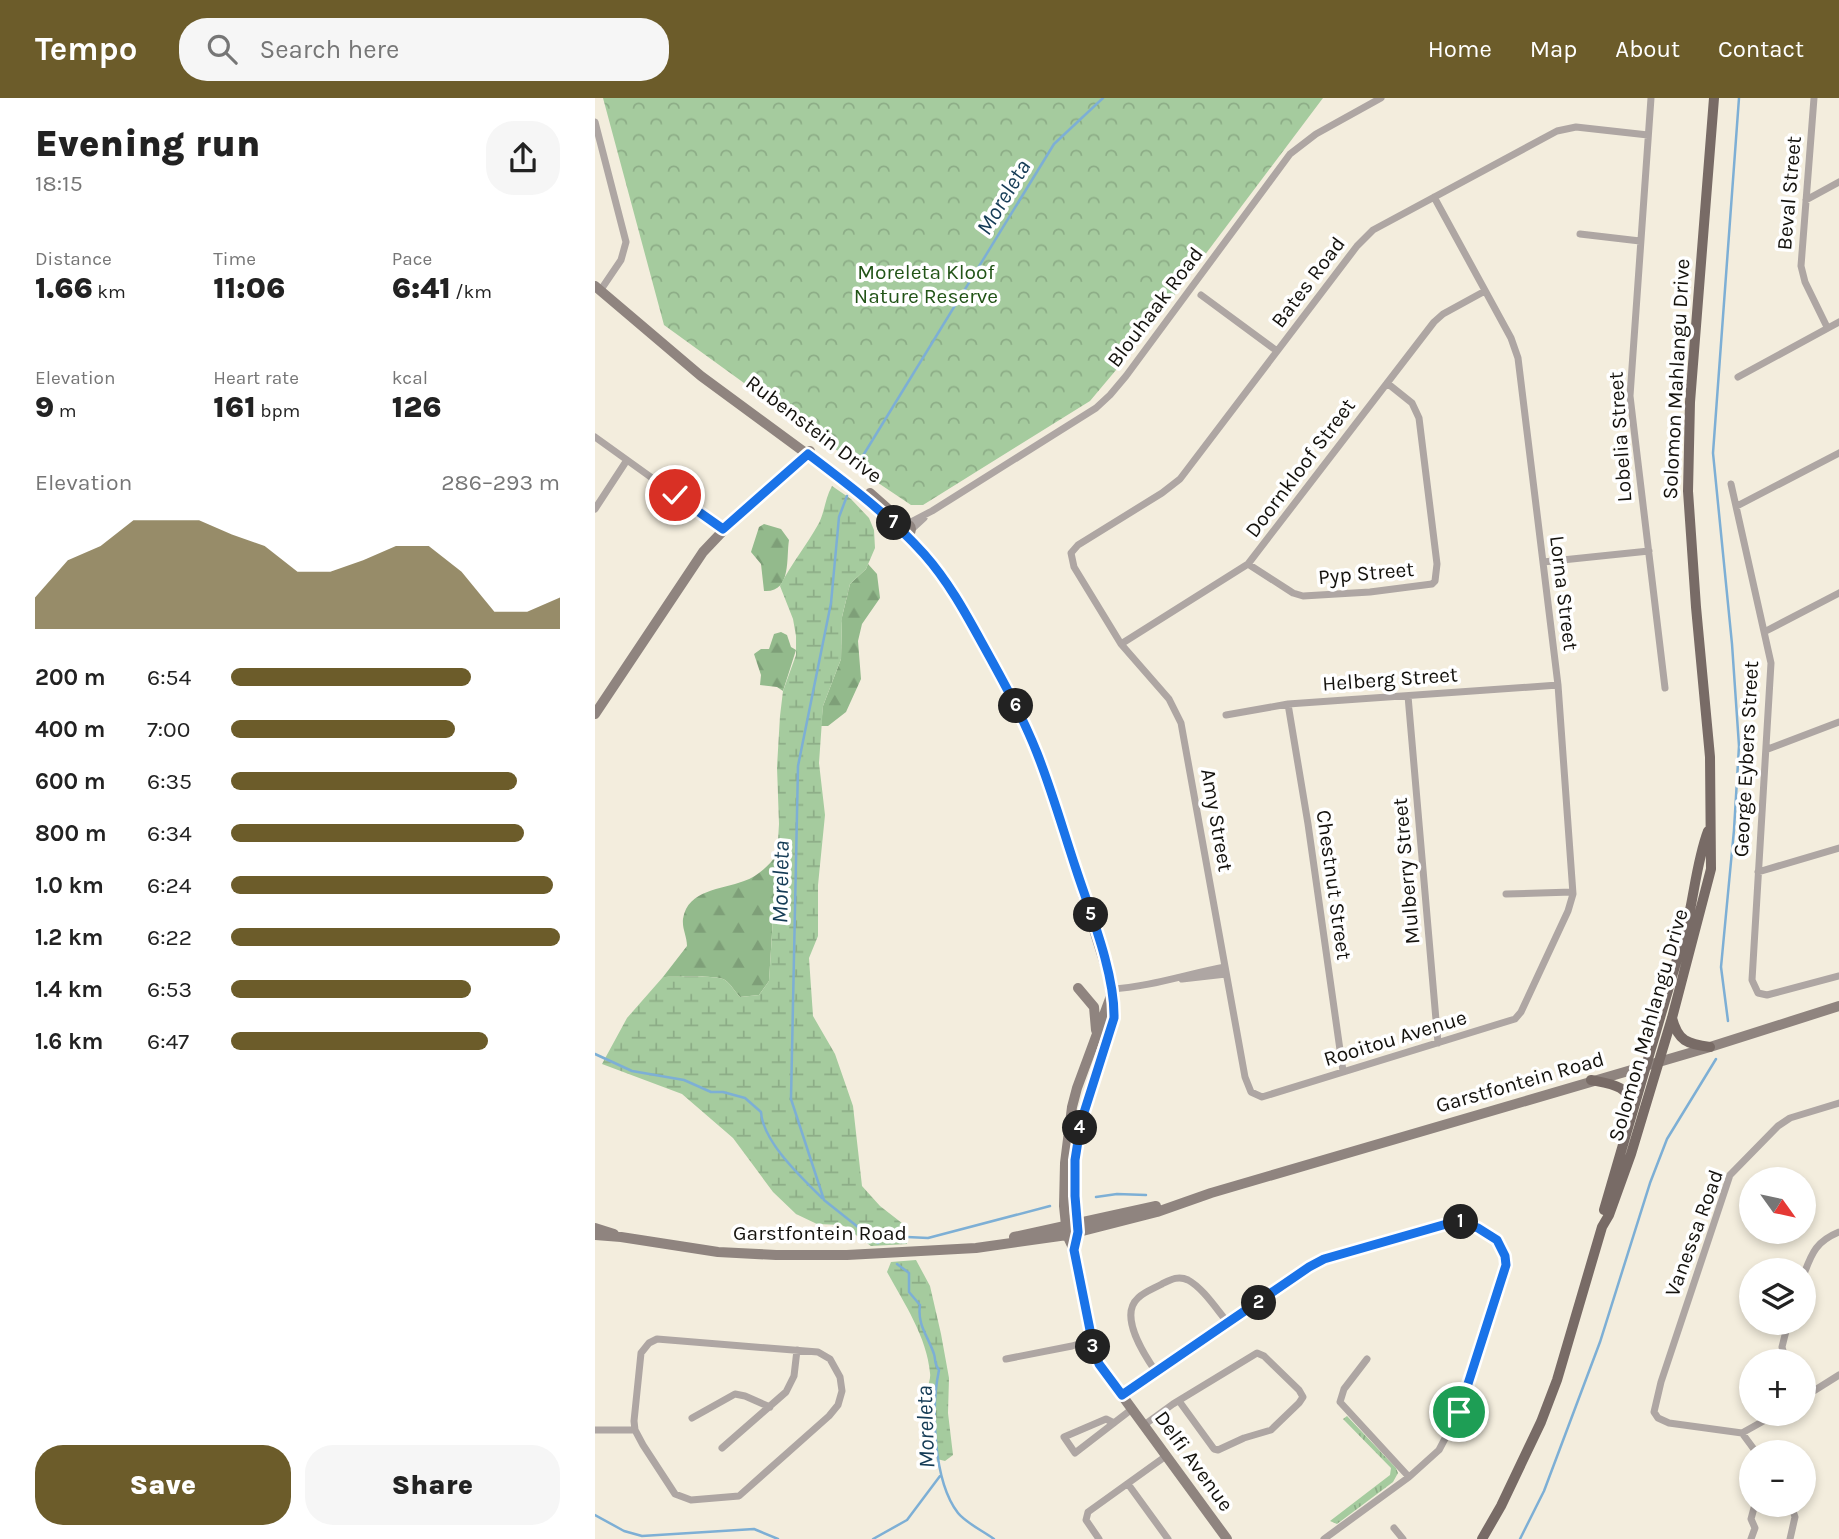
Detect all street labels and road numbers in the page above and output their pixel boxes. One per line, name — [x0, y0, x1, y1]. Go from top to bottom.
street label: Beval Street — [1772, 135, 1806, 251]
street label: Bates Road — [1266, 232, 1350, 332]
street label: Blouhaak Road — [1102, 242, 1208, 372]
street label: Solomon Mahlangu Drive — [1658, 258, 1694, 500]
street label: Rubenstein Drive — [741, 370, 887, 488]
street label: Lobelia Street — [1603, 371, 1637, 503]
street label: Doornkloof Street — [1240, 394, 1360, 542]
street label: Lorna Street — [1545, 534, 1583, 652]
street label: Pyp Street — [1317, 557, 1415, 589]
street label: George Eybers Street — [1729, 660, 1763, 858]
street label: Helberg Street — [1321, 662, 1459, 696]
street label: Amy Street — [1196, 767, 1238, 873]
street label: Mulberry Street — [1388, 797, 1424, 945]
street label: Chestnut Street — [1312, 808, 1356, 962]
street label: Solomon Mahlangu Drive — [1603, 906, 1693, 1144]
street label: Rooitou Avenue — [1321, 1005, 1469, 1071]
street label: Garstfontein Road — [1433, 1046, 1607, 1118]
street label: Vanessa Road — [1660, 1166, 1728, 1300]
street label: Garstfontein Road — [733, 1221, 907, 1245]
street label: Delfi Avenue — [1150, 1406, 1238, 1516]

